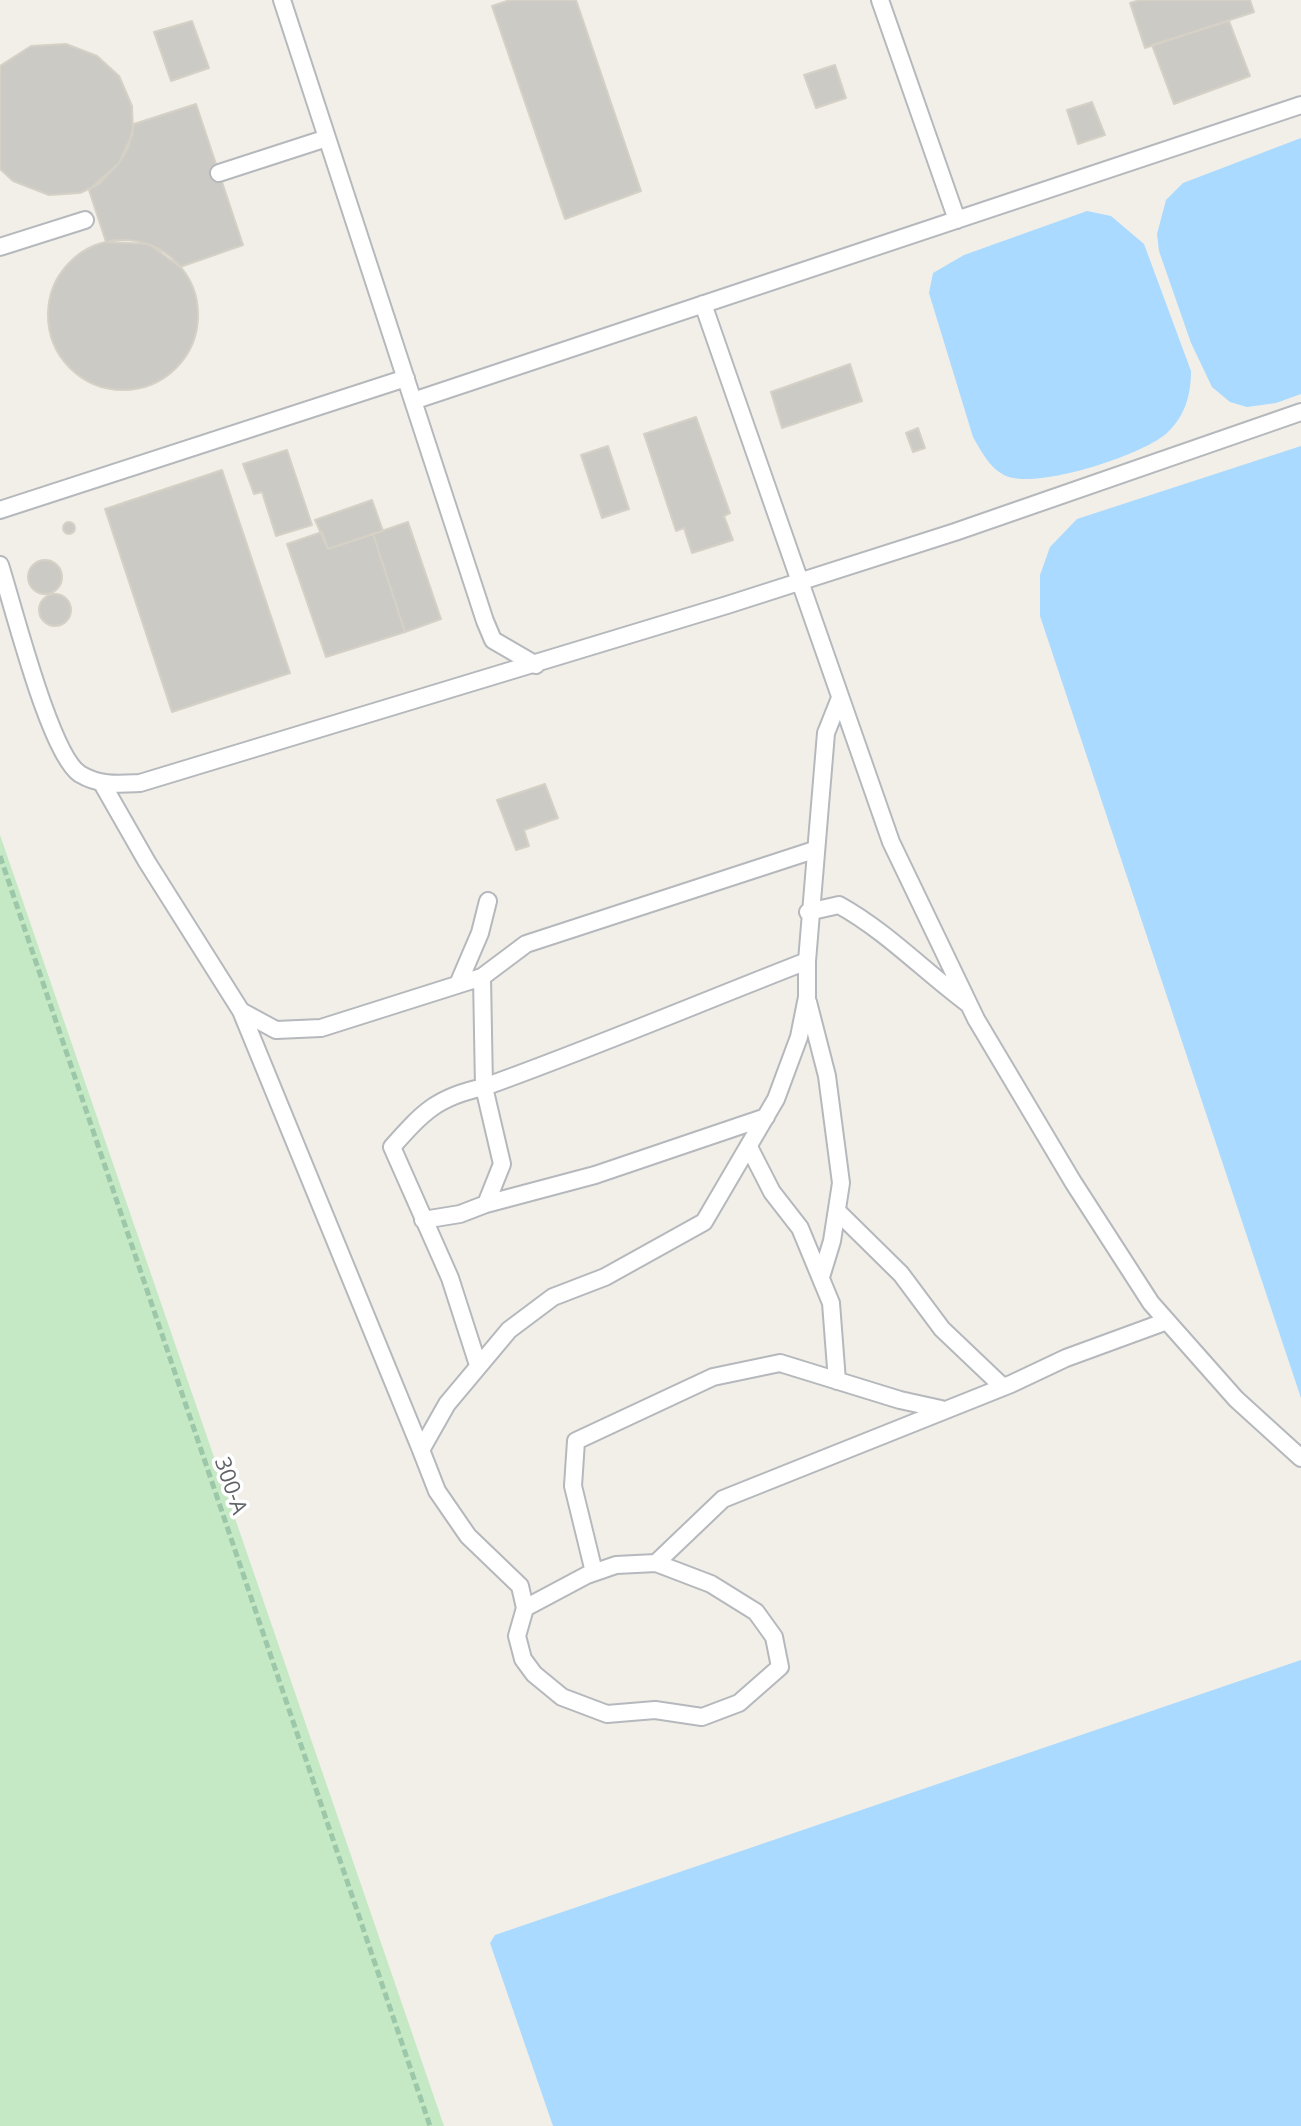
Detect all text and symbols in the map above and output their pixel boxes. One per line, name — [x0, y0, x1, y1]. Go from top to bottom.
street label: 300-A — [208, 1454, 252, 1518]

